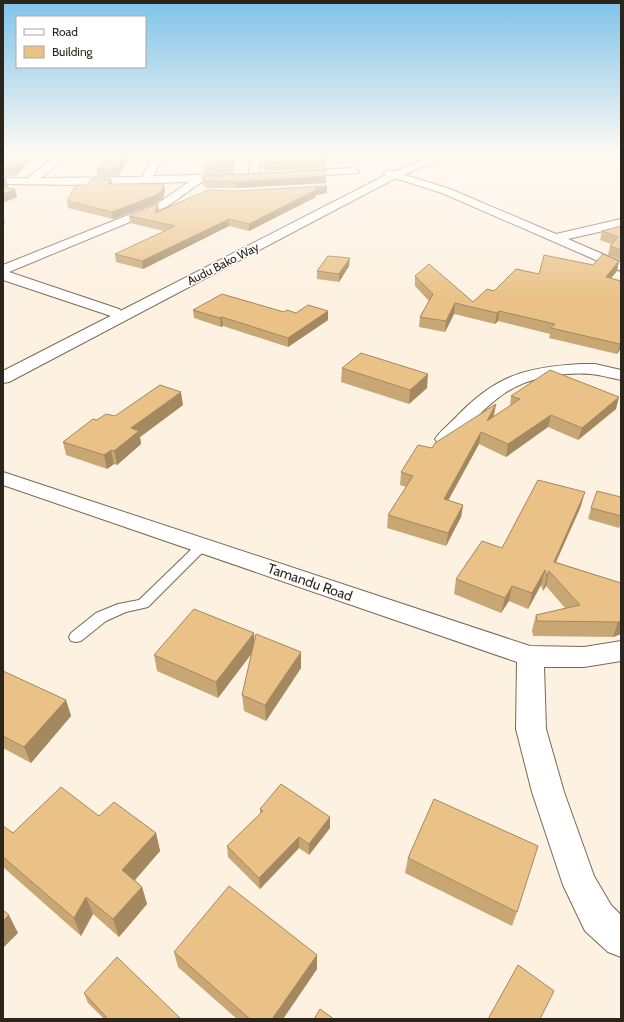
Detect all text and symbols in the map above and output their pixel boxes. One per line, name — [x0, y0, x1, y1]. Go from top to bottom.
legend — [16, 16, 146, 68]
text: Road — [52, 24, 78, 39]
text: Building — [52, 44, 94, 59]
street label: Audu Bako Way — [184, 239, 261, 288]
street label: Tamandu Road — [265, 559, 355, 605]

